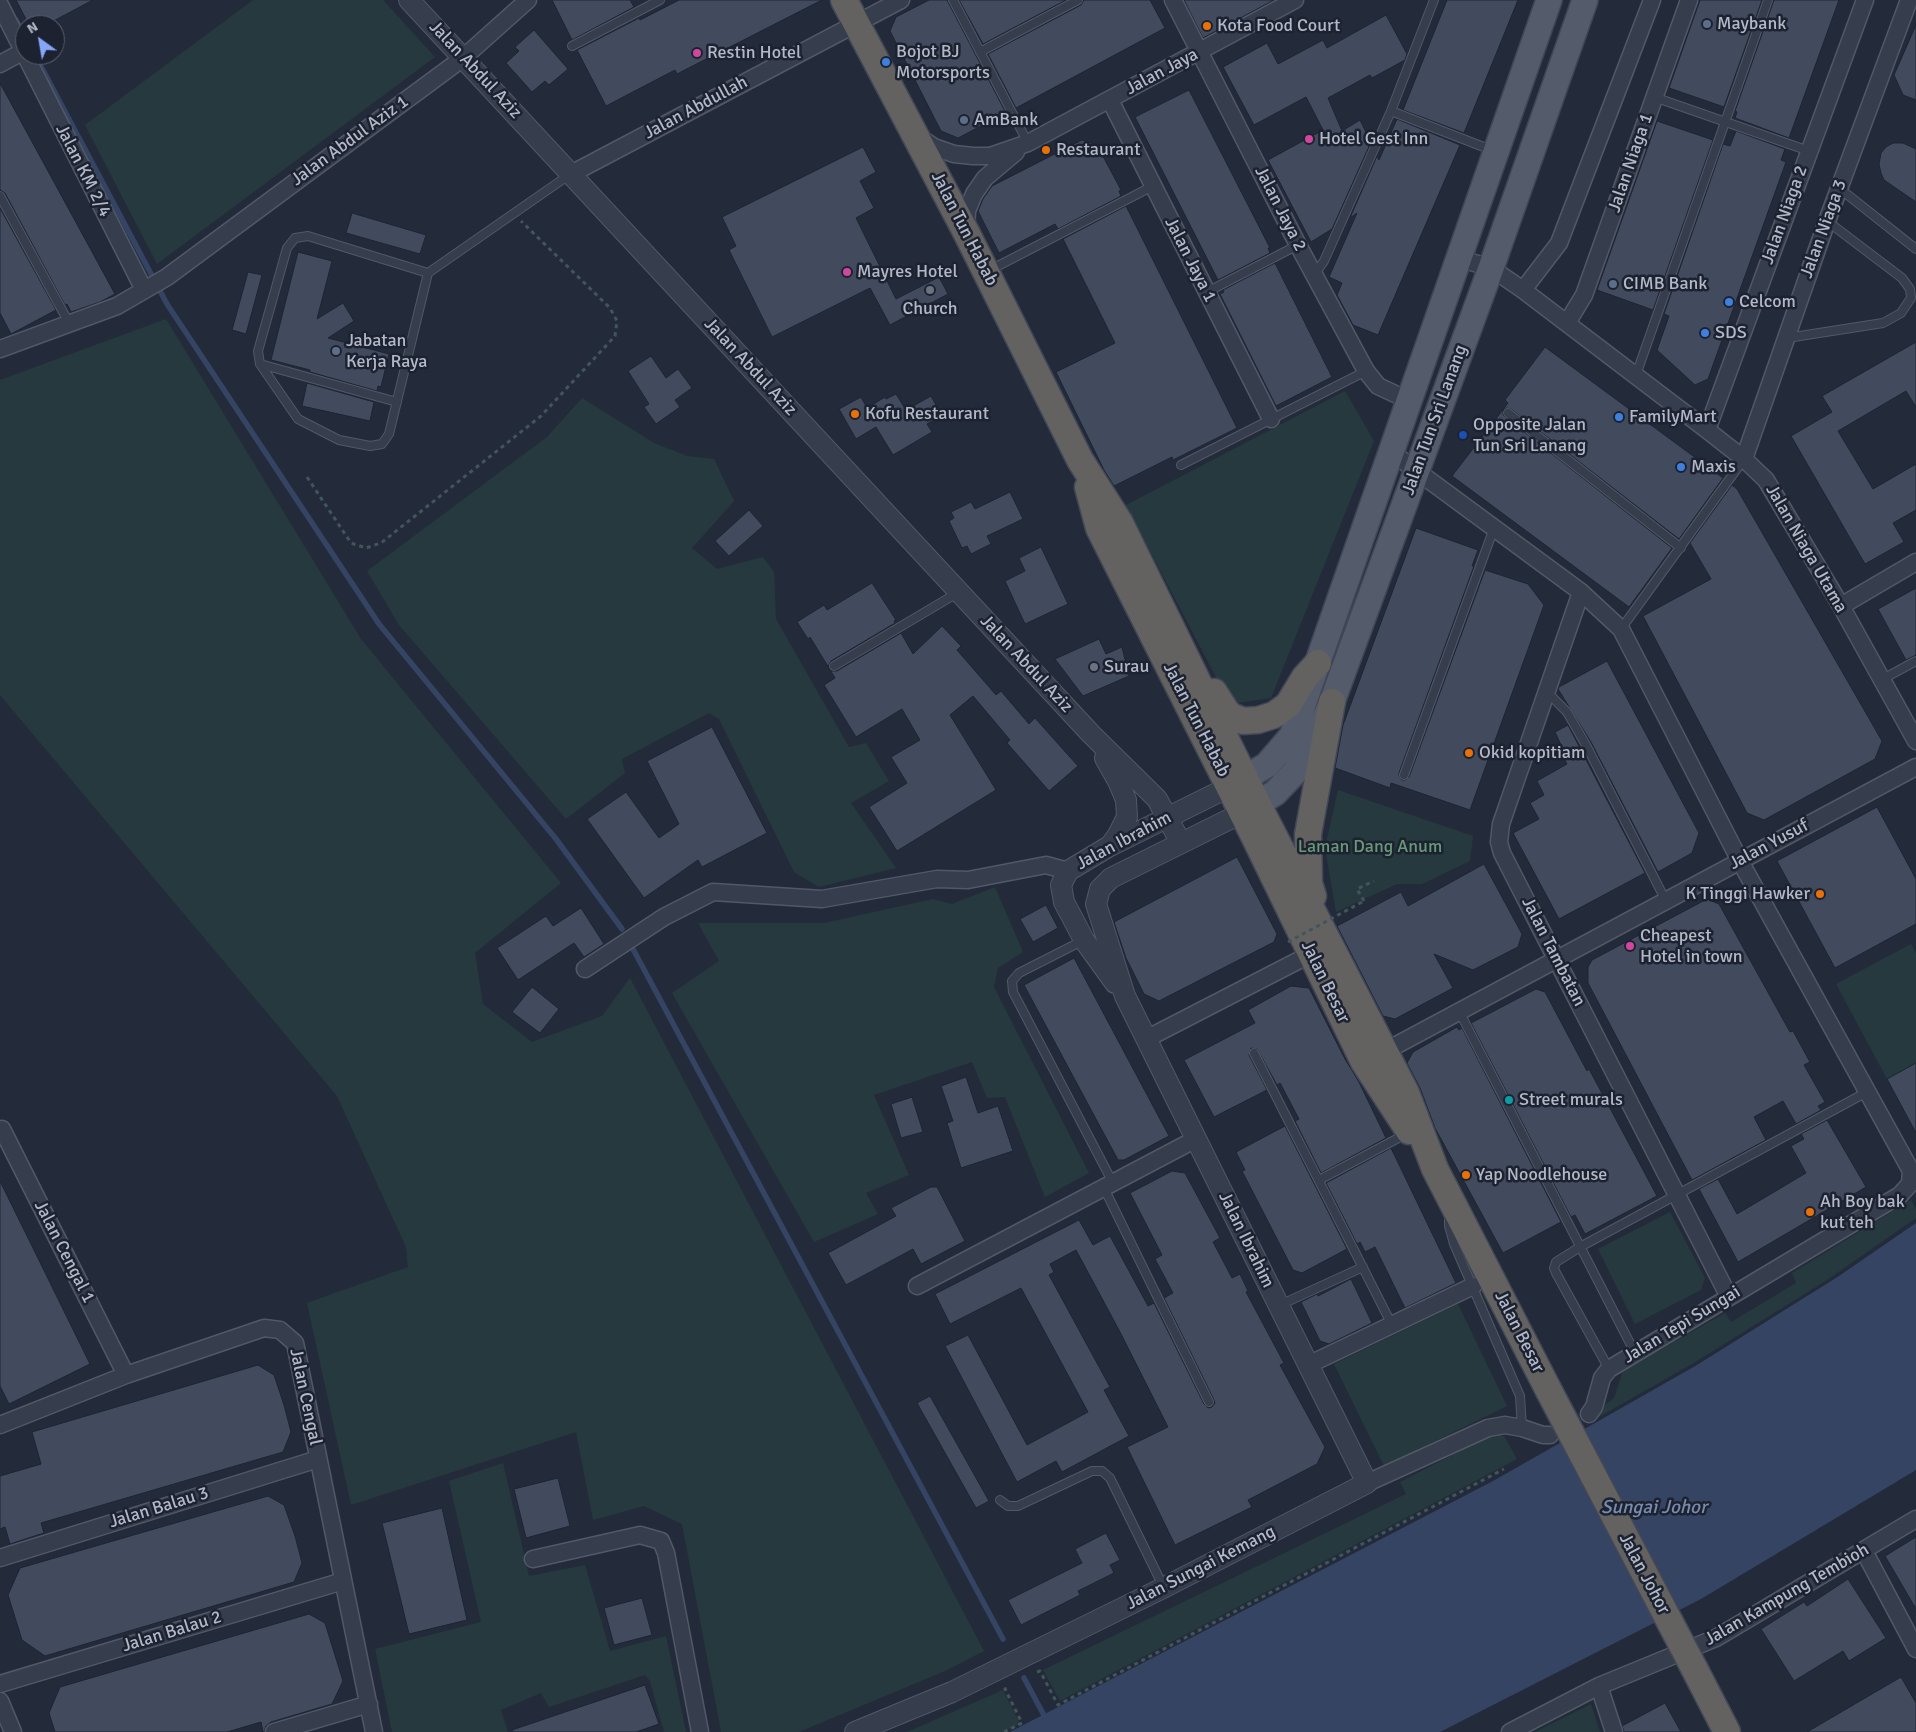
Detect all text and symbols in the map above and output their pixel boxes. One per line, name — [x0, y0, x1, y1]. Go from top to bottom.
place label: Maybank — [1717, 13, 1786, 35]
north arrow — [15, 15, 65, 65]
place label: Kota Food Court — [1217, 15, 1340, 37]
street label: Jalan Abdul Aziz — [424, 17, 526, 123]
text: N — [24, 18, 41, 37]
marker: Maybank — [1701, 18, 1713, 30]
marker: Kota Food Court — [1201, 20, 1213, 32]
place label: Bojot BJ Motorsports — [896, 41, 990, 84]
place label: Restin Hotel — [707, 42, 801, 64]
street label: Jalan Jaya — [1122, 44, 1202, 100]
marker: Restin Hotel — [691, 47, 703, 59]
marker: Bojot BJ Motorsports — [880, 56, 892, 68]
street label: Jalan Abdullah — [641, 72, 751, 144]
street label: Jalan Abdul Aziz 1 — [287, 91, 413, 191]
place label: AmBank — [974, 109, 1038, 131]
street label: Jalan Niaga 1 — [1604, 111, 1658, 215]
marker: AmBank — [958, 114, 970, 126]
street label: Jalan KM 2/4 — [50, 121, 116, 221]
place label: Hotel Gest Inn — [1319, 128, 1428, 150]
marker: Hotel Gest Inn — [1303, 133, 1315, 145]
place label: Restaurant — [1056, 139, 1140, 161]
marker: Restaurant — [1040, 144, 1052, 156]
street label: Jalan Jaya 2 — [1249, 163, 1311, 255]
street label: Jalan Niaga 2 — [1757, 163, 1813, 267]
street label: Jalan Tun Habab — [926, 168, 1002, 290]
street label: Jalan Niaga 3 — [1796, 177, 1852, 281]
street label: Jalan Jaya 1 — [1159, 214, 1221, 306]
place label: Mayres Hotel — [857, 261, 958, 283]
marker: Mayres Hotel — [841, 266, 853, 278]
place label: CIMB Bank — [1623, 273, 1707, 295]
marker: CIMB Bank — [1607, 278, 1619, 290]
marker: Church — [924, 284, 936, 296]
place label: Celcom — [1739, 291, 1796, 313]
marker: Celcom — [1723, 296, 1735, 308]
place label: Church — [902, 298, 958, 320]
street label: Jalan Abdul Aziz — [699, 314, 801, 420]
place label: SDS — [1715, 322, 1747, 344]
marker: SDS — [1699, 327, 1711, 339]
place label: Jabatan Kerja Raya — [346, 330, 427, 372]
street label: Jalan Tun Sri Lanang — [1398, 342, 1472, 498]
marker: Jabatan Kerja Raya — [330, 345, 342, 357]
place label: Kofu Restaurant — [865, 403, 989, 425]
place label: FamilyMart — [1629, 406, 1717, 428]
marker: Kofu Restaurant — [849, 408, 861, 420]
marker: FamilyMart — [1613, 411, 1625, 423]
place label: Opposite Jalan Tun Sri Lanang — [1473, 414, 1586, 456]
marker: Opposite Jalan Tun Sri Lanang — [1457, 429, 1469, 441]
place label: Maxis — [1691, 456, 1736, 478]
marker: Maxis — [1675, 461, 1687, 473]
street label: Jalan Niaga Utama — [1760, 481, 1852, 617]
street label: Jalan Abdul Aziz — [975, 611, 1077, 717]
place label: Surau — [1104, 656, 1149, 678]
street label: Jalan Tun Habab — [1158, 659, 1234, 781]
marker: Surau — [1088, 661, 1100, 673]
place label: Okid kopitiam — [1479, 742, 1585, 764]
marker: Okid kopitiam — [1463, 747, 1475, 759]
street label: Jalan Ibrahim — [1073, 807, 1175, 875]
street label: Jalan Yusuf — [1726, 815, 1812, 875]
park label: Laman Dang Anum — [1298, 836, 1442, 858]
place label: K Tinggi Hawker — [1686, 883, 1810, 905]
marker: K Tinggi Hawker — [1814, 888, 1826, 900]
street label: Jalan Tambatan — [1516, 894, 1590, 1010]
place label: Cheapest Hotel in town — [1640, 925, 1743, 968]
street label: Jalan Besar — [1296, 938, 1354, 1026]
marker: Cheapest Hotel in town — [1624, 940, 1636, 952]
place label: Street murals — [1519, 1089, 1623, 1111]
marker: Street murals — [1503, 1094, 1515, 1106]
place label: Yap Noodlehouse — [1476, 1164, 1607, 1186]
marker: Yap Noodlehouse — [1460, 1169, 1472, 1181]
street label: Jalan Ibrahim — [1213, 1188, 1279, 1292]
place label: Ah Boy bak kut teh — [1820, 1191, 1905, 1234]
street label: Jalan Cengal 1 — [29, 1197, 99, 1307]
marker: Ah Boy bak kut teh — [1804, 1206, 1816, 1218]
street label: Jalan Tepi Sungai — [1619, 1282, 1745, 1368]
street label: Jalan Besar — [1489, 1288, 1549, 1376]
street label: Jalan Cengal — [284, 1347, 326, 1447]
street label: Jalan Balau 3 — [107, 1483, 211, 1533]
water label: Sungai Johor — [1601, 1497, 1707, 1519]
street label: Jalan Sungai Kemang — [1123, 1521, 1279, 1615]
street label: Jalan Johor — [1614, 1530, 1674, 1618]
street label: Jalan Kampung Tembioh — [1701, 1539, 1873, 1651]
street label: Jalan Balau 2 — [120, 1607, 224, 1657]

